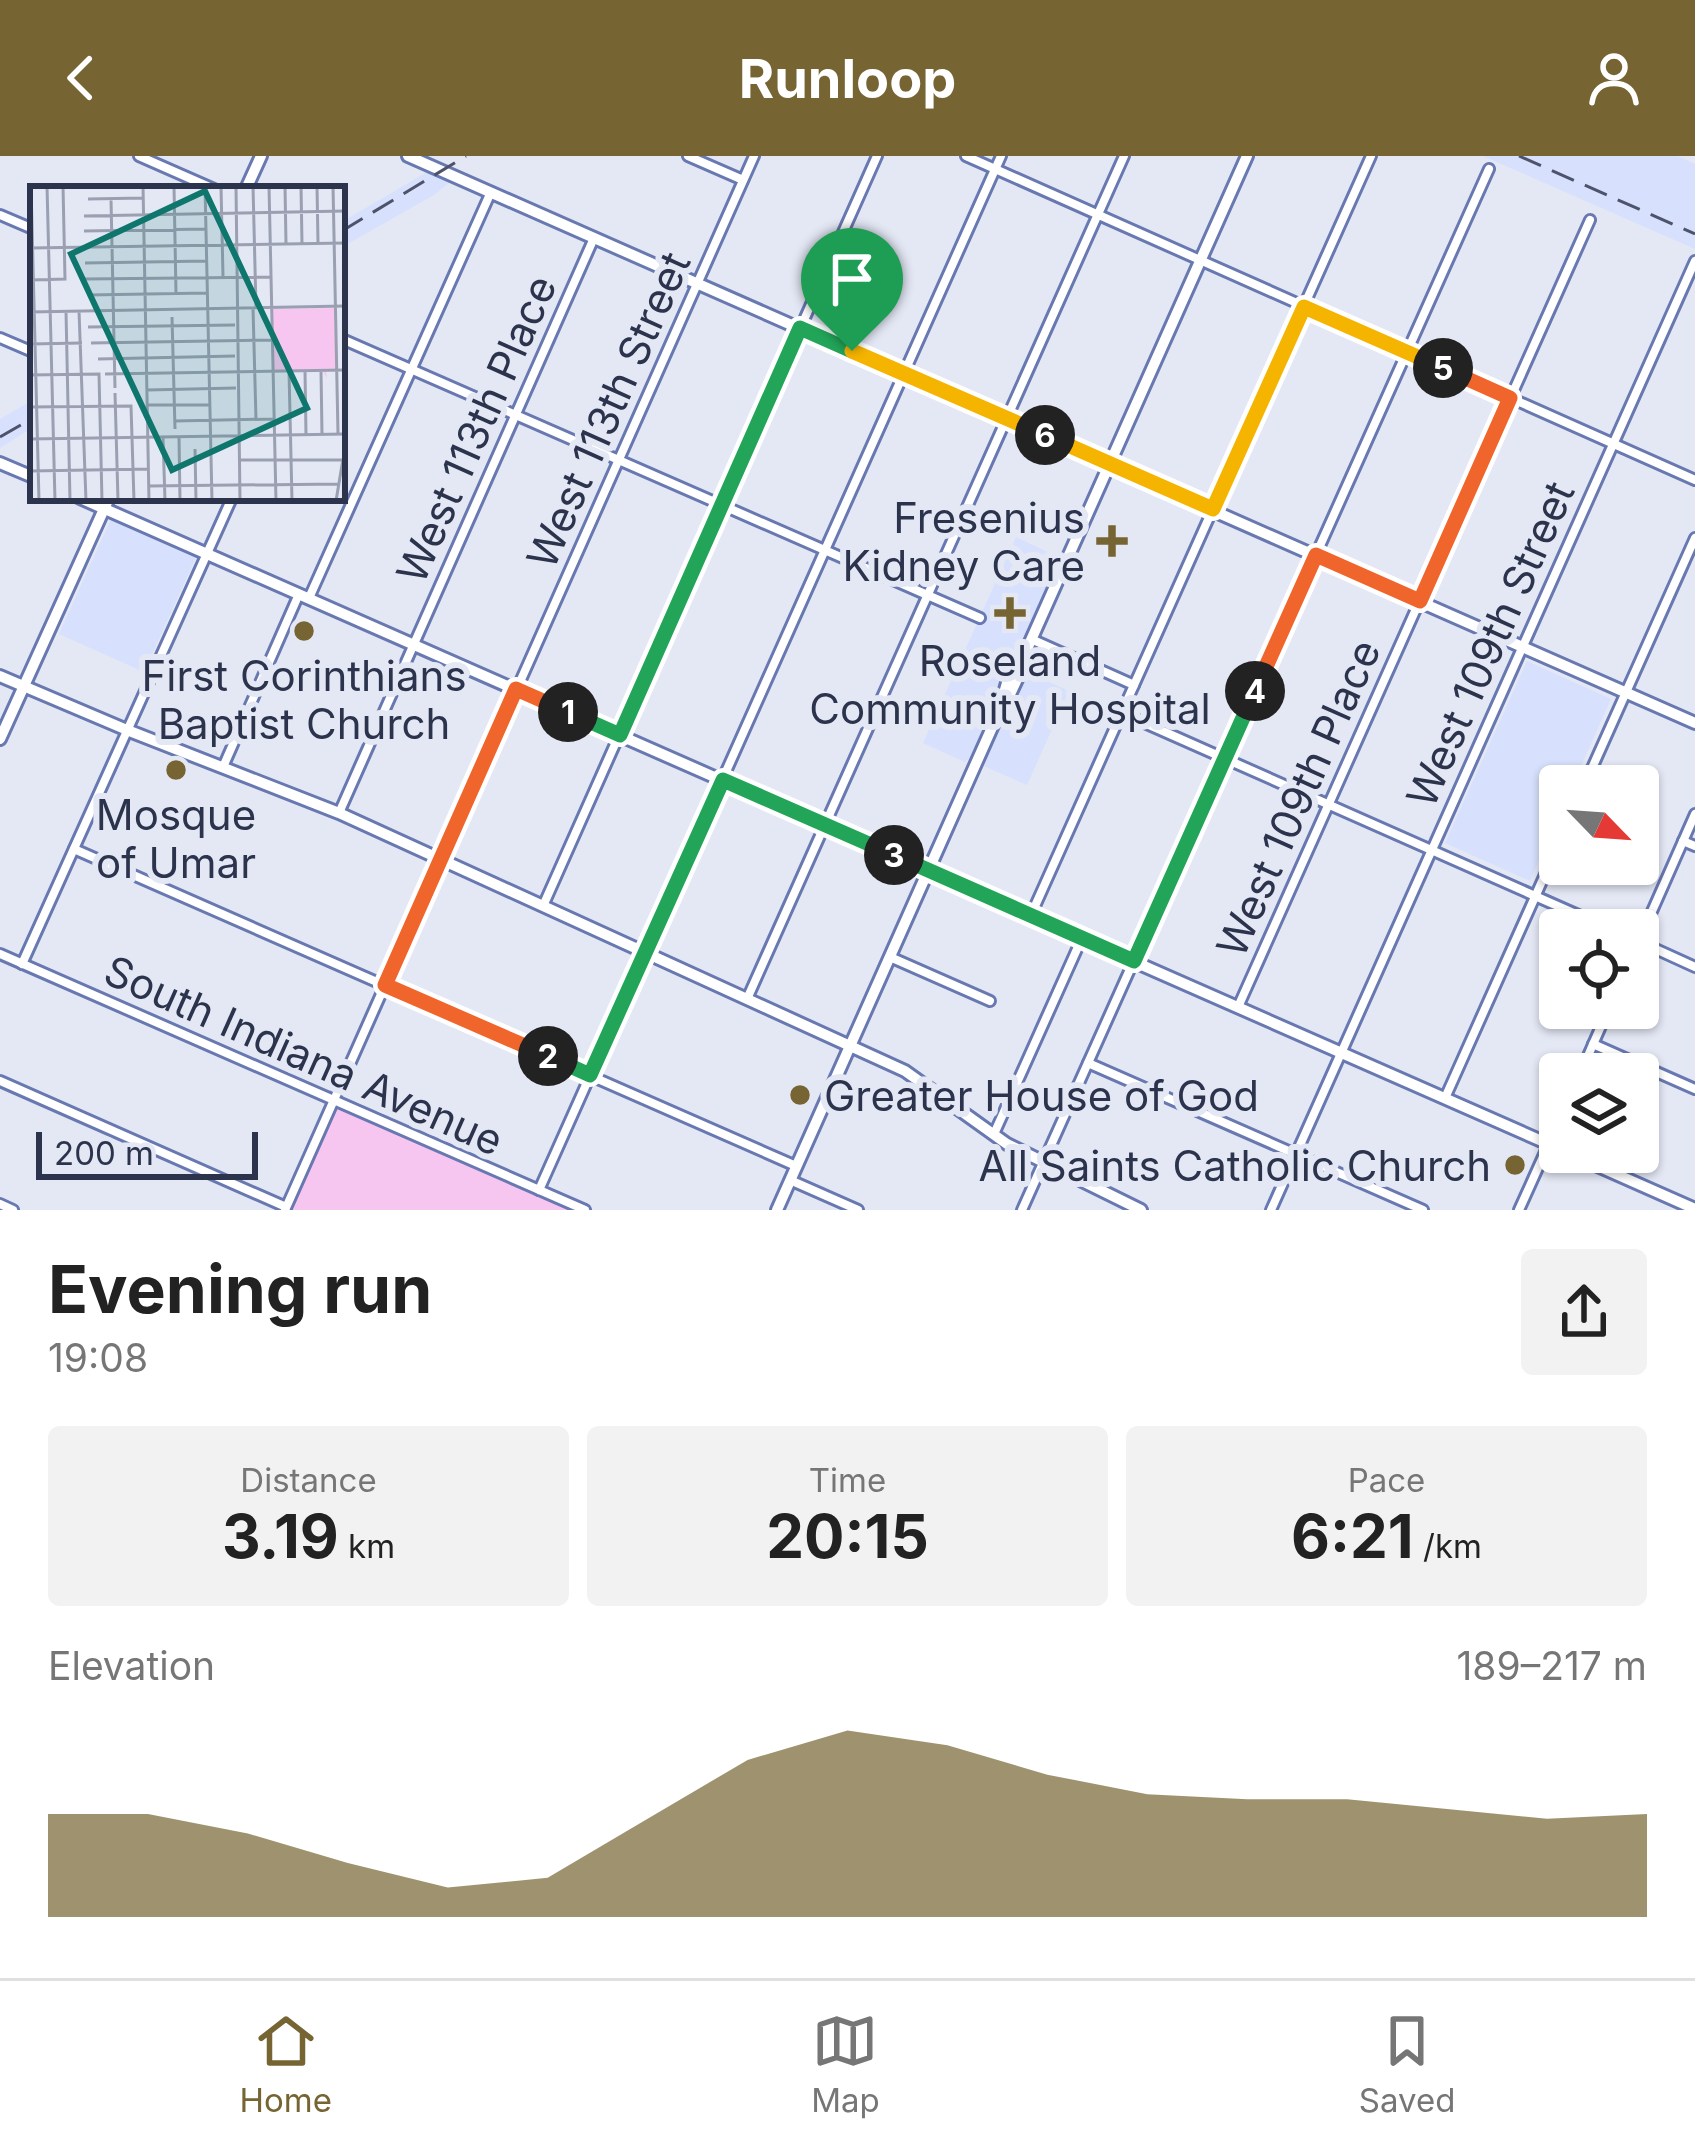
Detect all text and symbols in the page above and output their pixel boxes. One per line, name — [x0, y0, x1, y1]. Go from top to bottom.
icon: back — [48, 45, 114, 111]
icon: person — [1581, 45, 1647, 111]
text: Runloop — [739, 46, 956, 111]
inset map — [30, 186, 345, 501]
pin — [801, 228, 903, 351]
street label: West 113th Street — [515, 244, 701, 576]
icon: arrive — [819, 246, 885, 312]
street label: West 113th Place — [385, 267, 567, 591]
pin: 5 — [1413, 338, 1473, 398]
text: 5 — [1432, 348, 1454, 388]
pin: 6 — [1015, 405, 1075, 465]
text: 6 — [1034, 415, 1056, 455]
street label: West 109th Street — [1395, 473, 1585, 815]
place label: Fresenius Kidney Care — [842, 492, 1085, 591]
marker: Fresenius Kidney Care — [1096, 525, 1128, 557]
marker: Roseland Community Hospital — [994, 597, 1026, 629]
marker: First Corinthians Baptist Church — [291, 618, 317, 644]
street label: West 109th Place — [1205, 632, 1391, 964]
place label: Roseland Community Hospital — [809, 635, 1211, 734]
place label: First Corinthians Baptist Church — [141, 650, 467, 749]
pin: 4 — [1225, 661, 1285, 721]
text: 4 — [1244, 671, 1266, 711]
pin: 1 — [538, 682, 598, 742]
text: 1 — [561, 692, 575, 732]
marker: Mosque of Umar — [163, 757, 189, 783]
north arrow — [1539, 765, 1659, 885]
map controls — [1539, 765, 1659, 1173]
place label: Mosque of Umar — [96, 789, 256, 888]
pin: 3 — [864, 825, 924, 885]
text: 3 — [883, 835, 905, 875]
button: locate — [1539, 909, 1659, 1029]
street label: South Indiana Avenue — [97, 944, 511, 1166]
pin: 2 — [518, 1026, 578, 1086]
text: 2 — [538, 1036, 558, 1076]
button: layers — [1539, 1053, 1659, 1173]
place label: Greater House of God — [824, 1070, 1259, 1121]
marker: Greater House of God — [787, 1082, 813, 1108]
scale bar — [36, 1126, 258, 1179]
text: 200 m — [54, 1133, 154, 1173]
place label: All Saints Catholic Church — [979, 1140, 1491, 1191]
marker: All Saints Catholic Church — [1502, 1152, 1528, 1178]
text: Evening run — [48, 1249, 432, 1329]
button: share — [1521, 1249, 1647, 1375]
text: 19:08 — [48, 1334, 148, 1381]
text: Distance — [240, 1460, 377, 1500]
text: Time — [809, 1460, 886, 1500]
text: Pace — [1348, 1460, 1425, 1500]
text: 3.19 — [222, 1500, 339, 1572]
text: 20:15 — [766, 1500, 929, 1572]
text: 6:21 — [1291, 1500, 1414, 1572]
text: km — [339, 1526, 395, 1566]
text: /km — [1414, 1526, 1482, 1566]
text: Elevation — [48, 1642, 215, 1689]
text: 189–217 m — [1456, 1642, 1647, 1689]
tab: Home — [240, 2008, 332, 2120]
tab: Map — [811, 2008, 880, 2120]
tab: Saved — [1359, 2008, 1455, 2120]

